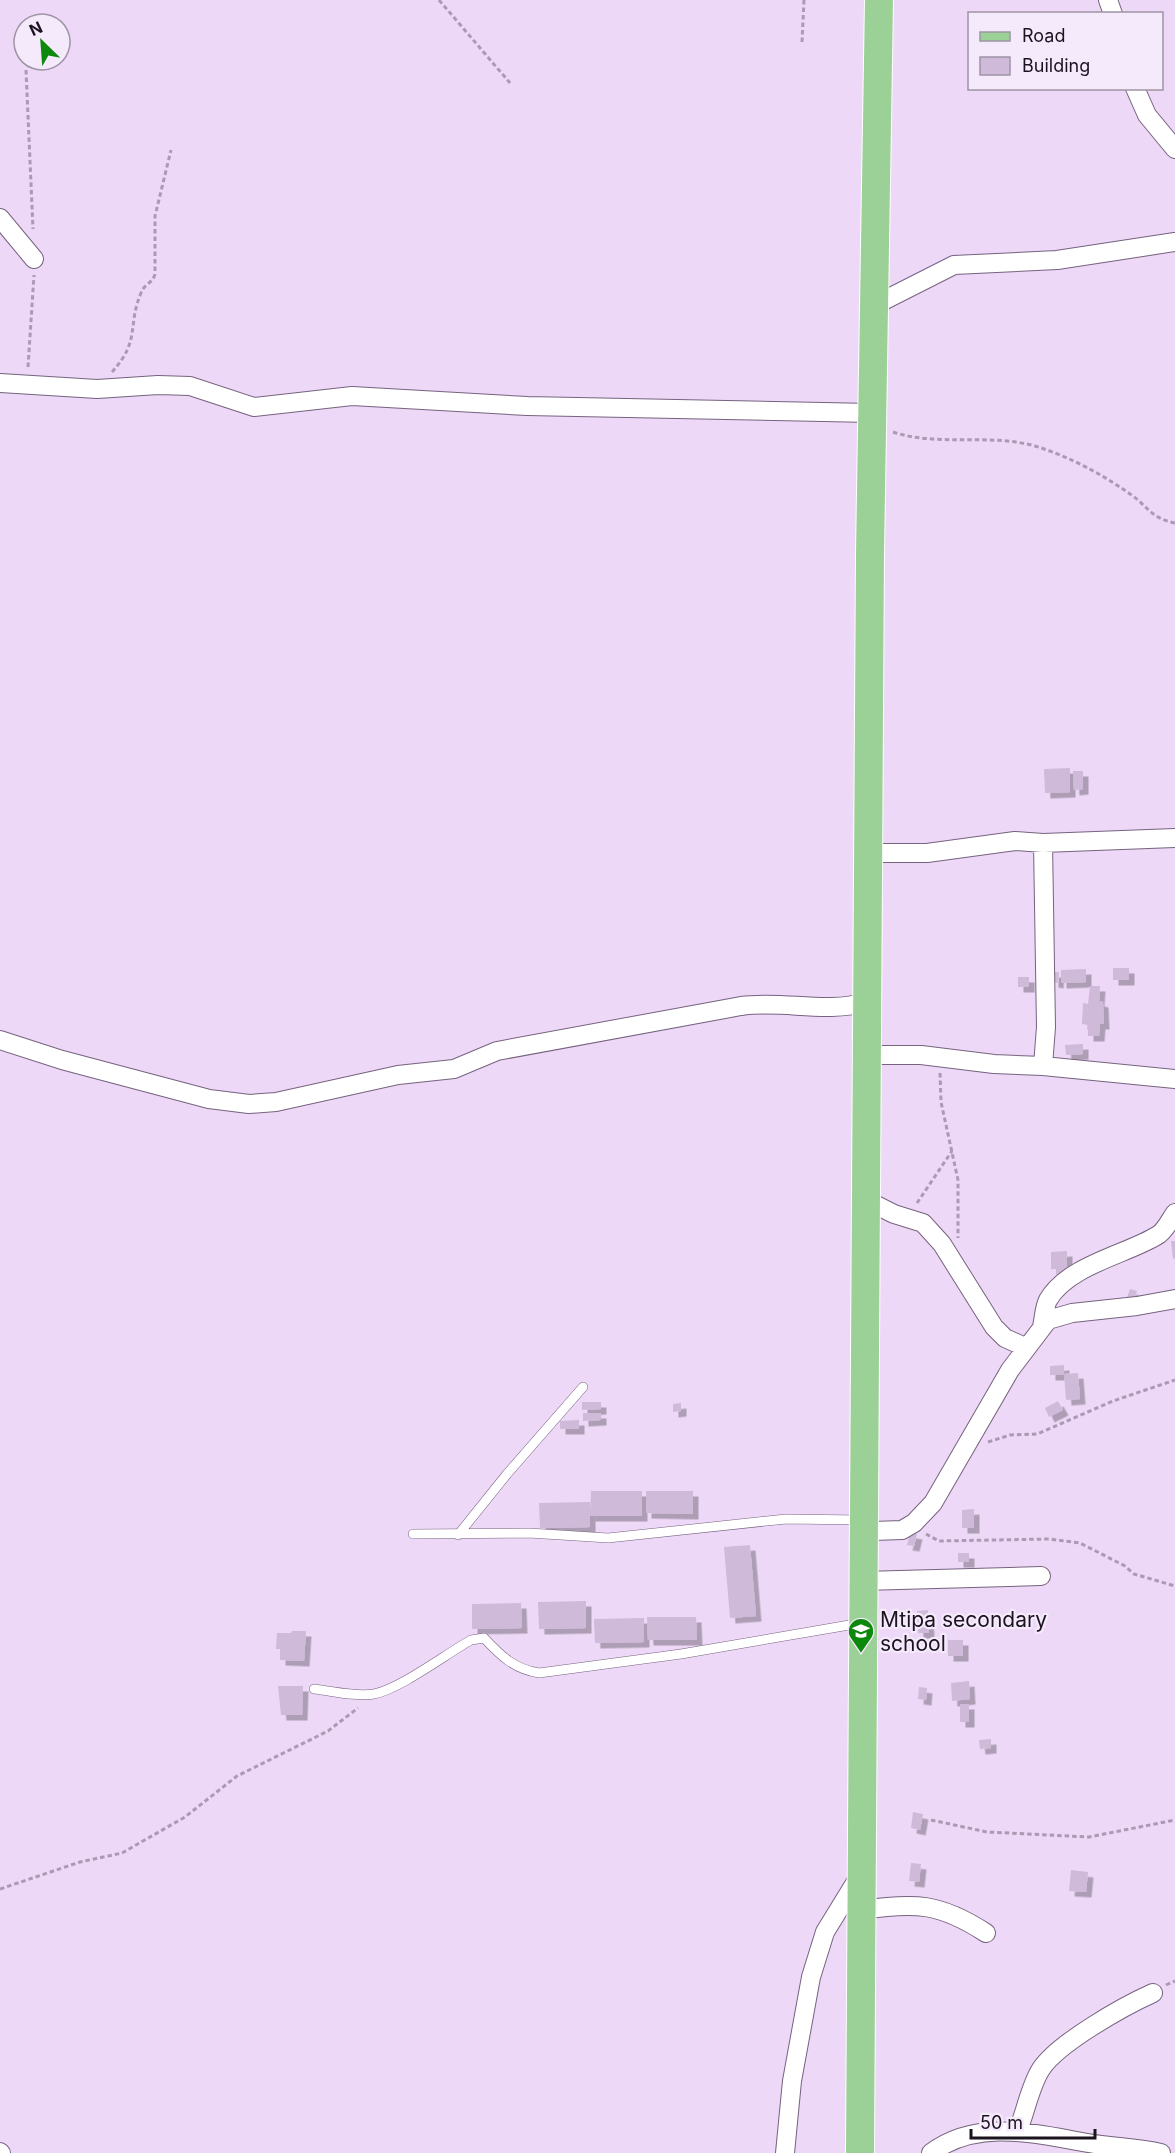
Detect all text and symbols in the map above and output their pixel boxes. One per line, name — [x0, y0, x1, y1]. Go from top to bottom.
north arrow — [12, 12, 72, 72]
legend — [968, 12, 1163, 90]
text: N — [26, 17, 45, 40]
text: Road — [1022, 25, 1065, 46]
text: Building — [1022, 55, 1090, 76]
place label: Mtipa secondary school — [880, 1607, 1047, 1656]
school or university icon: Mtipa secondary school — [846, 1616, 876, 1654]
scale bar — [971, 2102, 1096, 2140]
text: 50 m — [980, 2112, 1023, 2133]

